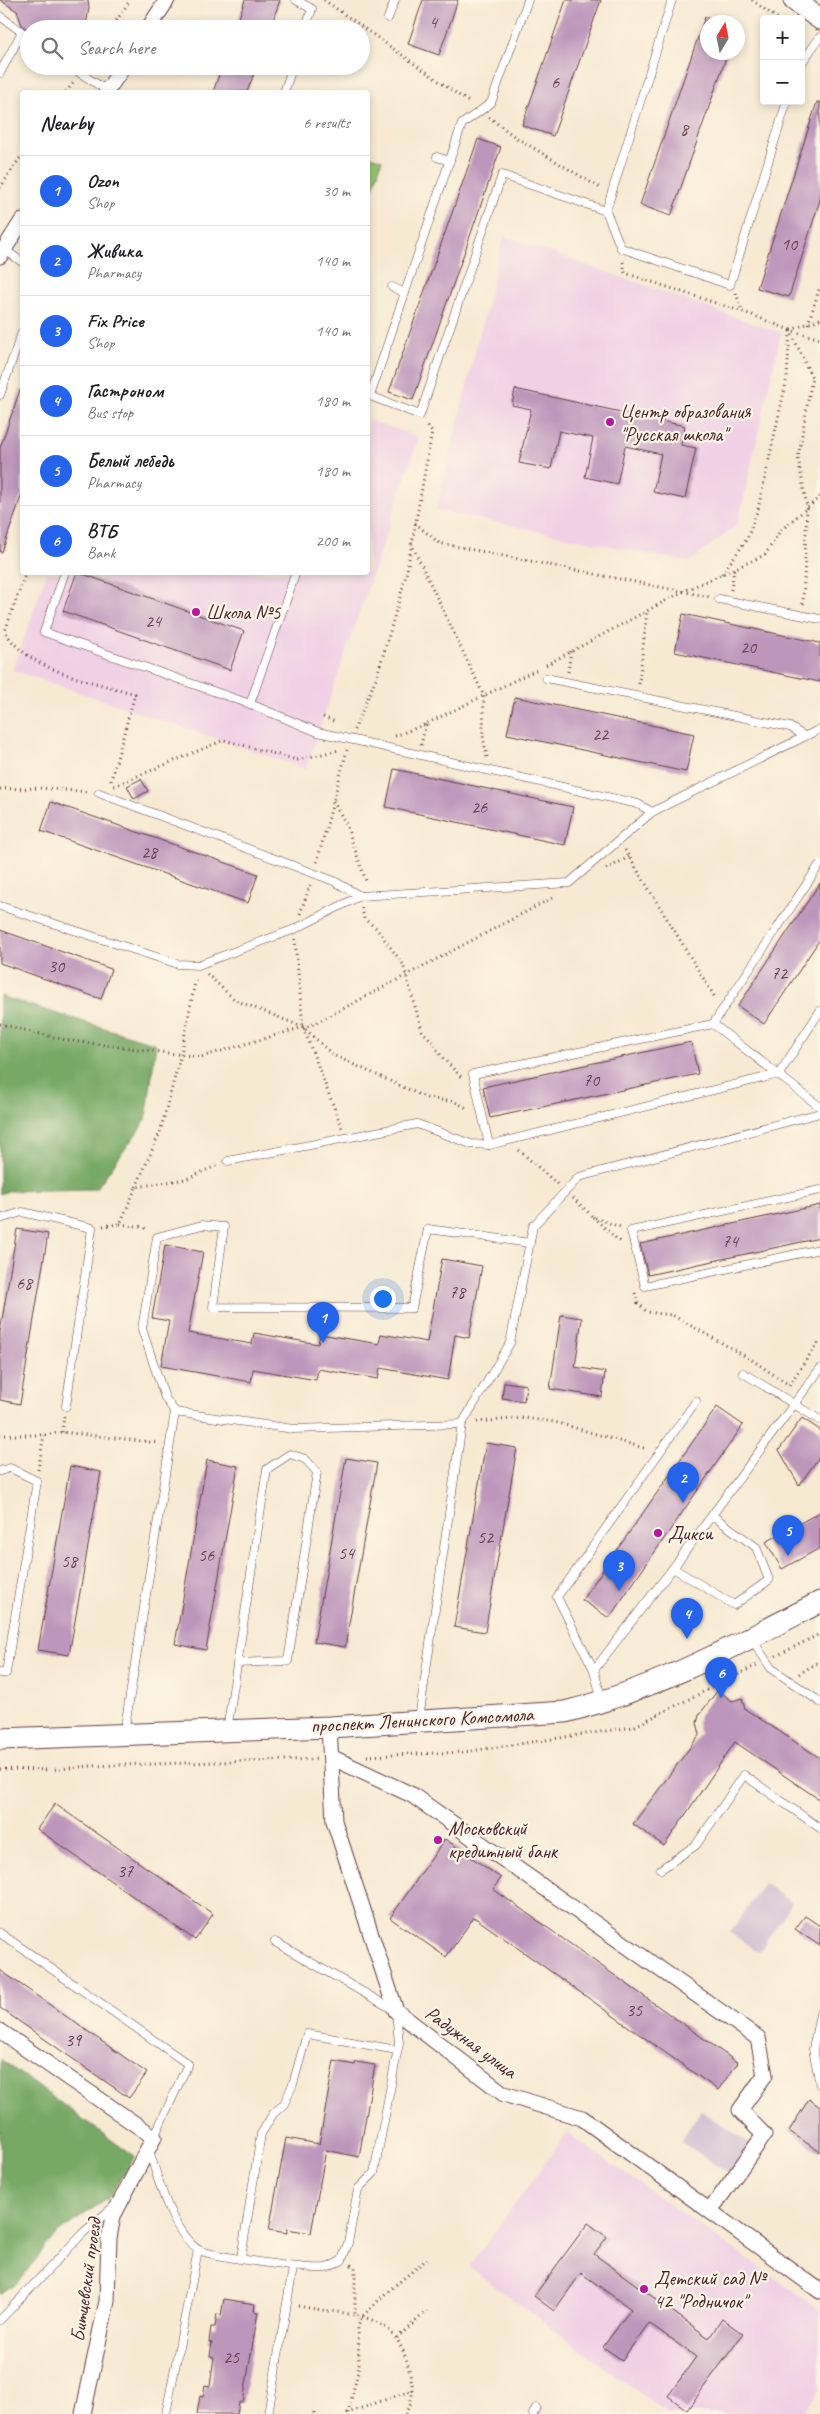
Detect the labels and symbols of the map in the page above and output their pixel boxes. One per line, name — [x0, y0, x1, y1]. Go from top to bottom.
house number: 4 — [429, 11, 439, 33]
north arrow — [700, 15, 745, 60]
house number: 6 — [551, 71, 560, 93]
house number: 8 — [680, 118, 690, 140]
house number: 10 — [781, 233, 799, 255]
place label: Центр образования "Русская школа" — [620, 399, 751, 447]
marker: Центр образования "Русская школа" — [604, 416, 616, 428]
place label: Школа №5 — [206, 600, 281, 625]
marker: Школа №5 — [190, 606, 202, 618]
house number: 24 — [145, 610, 163, 632]
house number: 20 — [740, 636, 758, 658]
house number: 22 — [592, 723, 610, 745]
house number: 26 — [471, 796, 488, 818]
house number: 28 — [141, 841, 159, 863]
house number: 30 — [48, 955, 66, 977]
house number: 72 — [771, 962, 789, 984]
house number: 70 — [583, 1069, 601, 1091]
house number: 74 — [722, 1230, 740, 1252]
house number: 68 — [16, 1272, 34, 1294]
house number: 78 — [449, 1281, 467, 1303]
your location — [370, 1286, 396, 1312]
pin: 1 — [307, 1302, 339, 1343]
pin: 2 — [667, 1462, 699, 1503]
pin: 5 — [772, 1515, 804, 1556]
place label: Дикси — [668, 1521, 714, 1546]
house number: 52 — [477, 1526, 495, 1548]
marker: Дикси — [652, 1527, 664, 1539]
house number: 54 — [338, 1542, 356, 1564]
house number: 56 — [198, 1544, 215, 1566]
house number: 58 — [61, 1550, 79, 1572]
pin: 3 — [603, 1550, 635, 1591]
pin: 4 — [671, 1598, 703, 1639]
pin: 6 — [705, 1657, 737, 1698]
street label: проспект Ленинского Комсомола — [310, 1702, 535, 1738]
place label: Московский кредитный банк — [448, 1816, 559, 1864]
marker: Московский кредитный банк — [432, 1834, 444, 1846]
house number: 37 — [117, 1860, 134, 1882]
house number: 35 — [626, 1999, 643, 2021]
street label: Радужная улица — [420, 2000, 523, 2084]
house number: 39 — [65, 2029, 83, 2051]
street label: Битцевский проезд — [65, 2215, 107, 2343]
place label: Детский сад № 42 "Родничок" — [654, 2266, 769, 2314]
marker: Детский сад № 42 "Родничок" — [638, 2283, 650, 2295]
house number: 25 — [223, 2346, 240, 2368]

